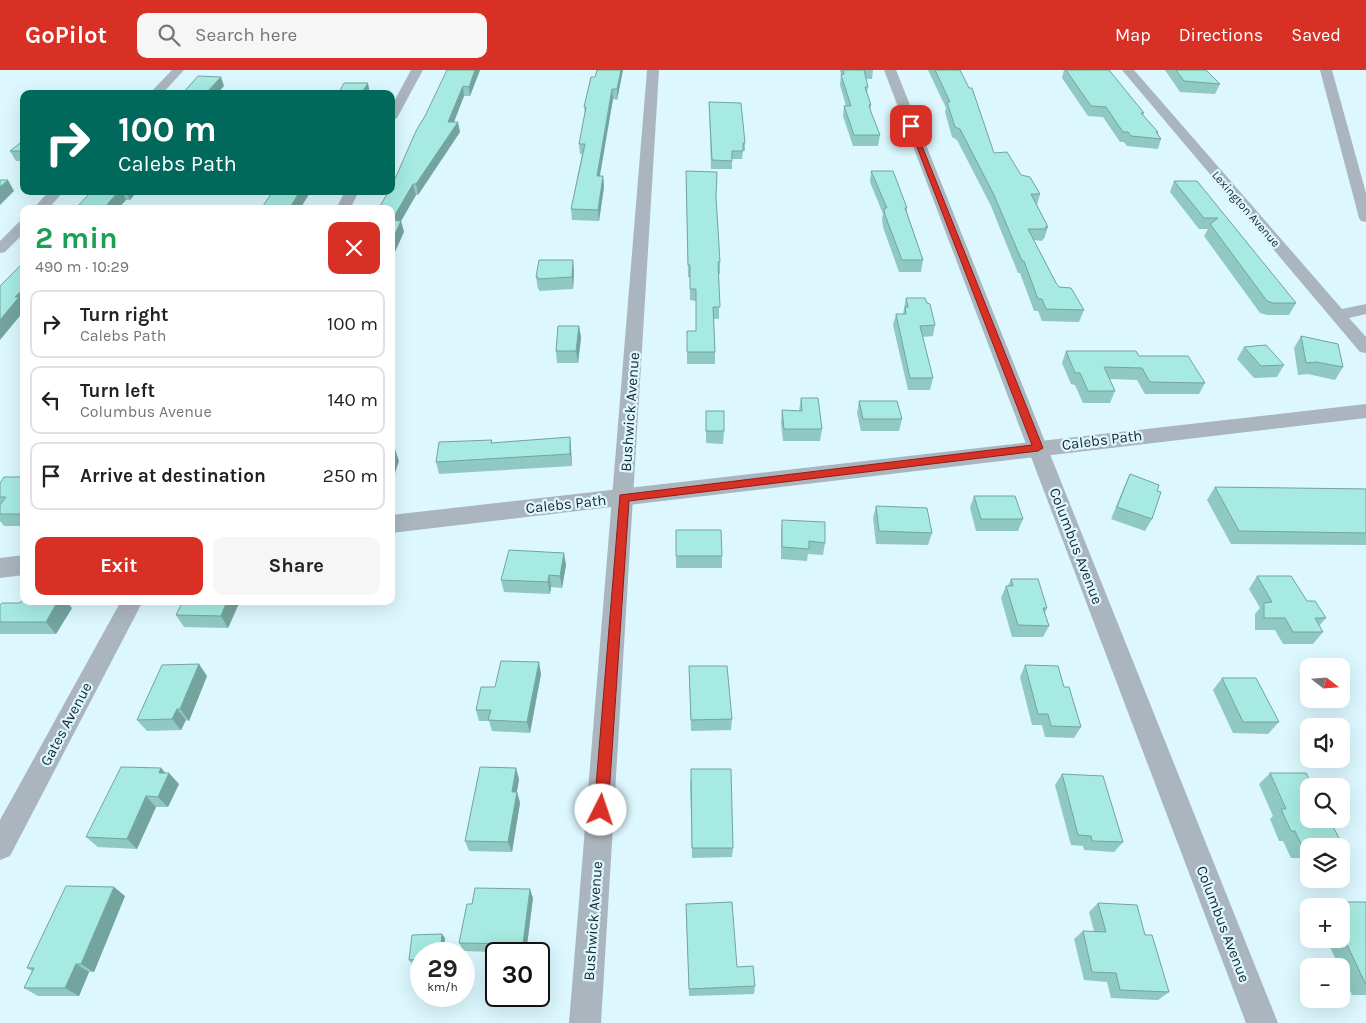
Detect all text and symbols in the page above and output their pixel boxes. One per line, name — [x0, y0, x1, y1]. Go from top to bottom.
search box — [137, 13, 487, 58]
text: GoPilot — [25, 21, 107, 49]
icon: search — [155, 21, 183, 49]
text: Search here — [195, 24, 297, 46]
text: Map — [1115, 24, 1151, 46]
text: Directions — [1179, 24, 1263, 46]
text: Saved — [1291, 24, 1341, 46]
pin — [890, 105, 932, 147]
text: 100 m — [118, 109, 217, 150]
icon: right — [35, 110, 100, 175]
icon: arrive — [897, 112, 925, 140]
text: Calebs Path — [118, 151, 237, 177]
street label: Lexington Avenue — [1209, 168, 1283, 250]
text: 2 min — [35, 220, 118, 256]
button: close — [328, 222, 380, 274]
text: 490 m · 10:29 — [35, 257, 129, 276]
text: Turn right — [80, 304, 169, 326]
icon: right — [37, 310, 65, 338]
text: 100 m — [327, 313, 378, 335]
text: Calebs Path — [80, 326, 166, 345]
street label: Bushwick Avenue — [617, 352, 643, 472]
text: Turn left — [80, 380, 155, 402]
icon: left — [37, 386, 65, 414]
text: 140 m — [328, 389, 378, 411]
text: Columbus Avenue — [80, 402, 212, 421]
street label: Calebs Path — [1061, 426, 1143, 454]
icon: arrive — [37, 462, 65, 490]
text: Arrive at destination — [80, 465, 266, 487]
text: 250 m — [323, 465, 378, 487]
street label: Columbus Avenue — [1045, 485, 1107, 607]
street label: Calebs Path — [525, 491, 607, 517]
button: Exit — [35, 537, 203, 595]
button: Share — [213, 537, 380, 595]
north arrow — [1300, 658, 1350, 708]
map controls — [1300, 658, 1350, 1008]
street label: Gates Avenue — [36, 679, 96, 769]
button: sound — [1300, 718, 1350, 768]
button: search — [1300, 778, 1350, 828]
position arrow — [574, 783, 626, 835]
button: layers — [1300, 838, 1350, 888]
street label: Bushwick Avenue — [580, 861, 606, 981]
street label: Columbus Avenue — [1192, 863, 1254, 985]
button: + — [1300, 898, 1350, 948]
speed limit sign: 30 — [485, 942, 550, 1007]
text: 29 — [427, 954, 458, 983]
button: − — [1300, 958, 1350, 1008]
text: km/h — [427, 980, 458, 994]

